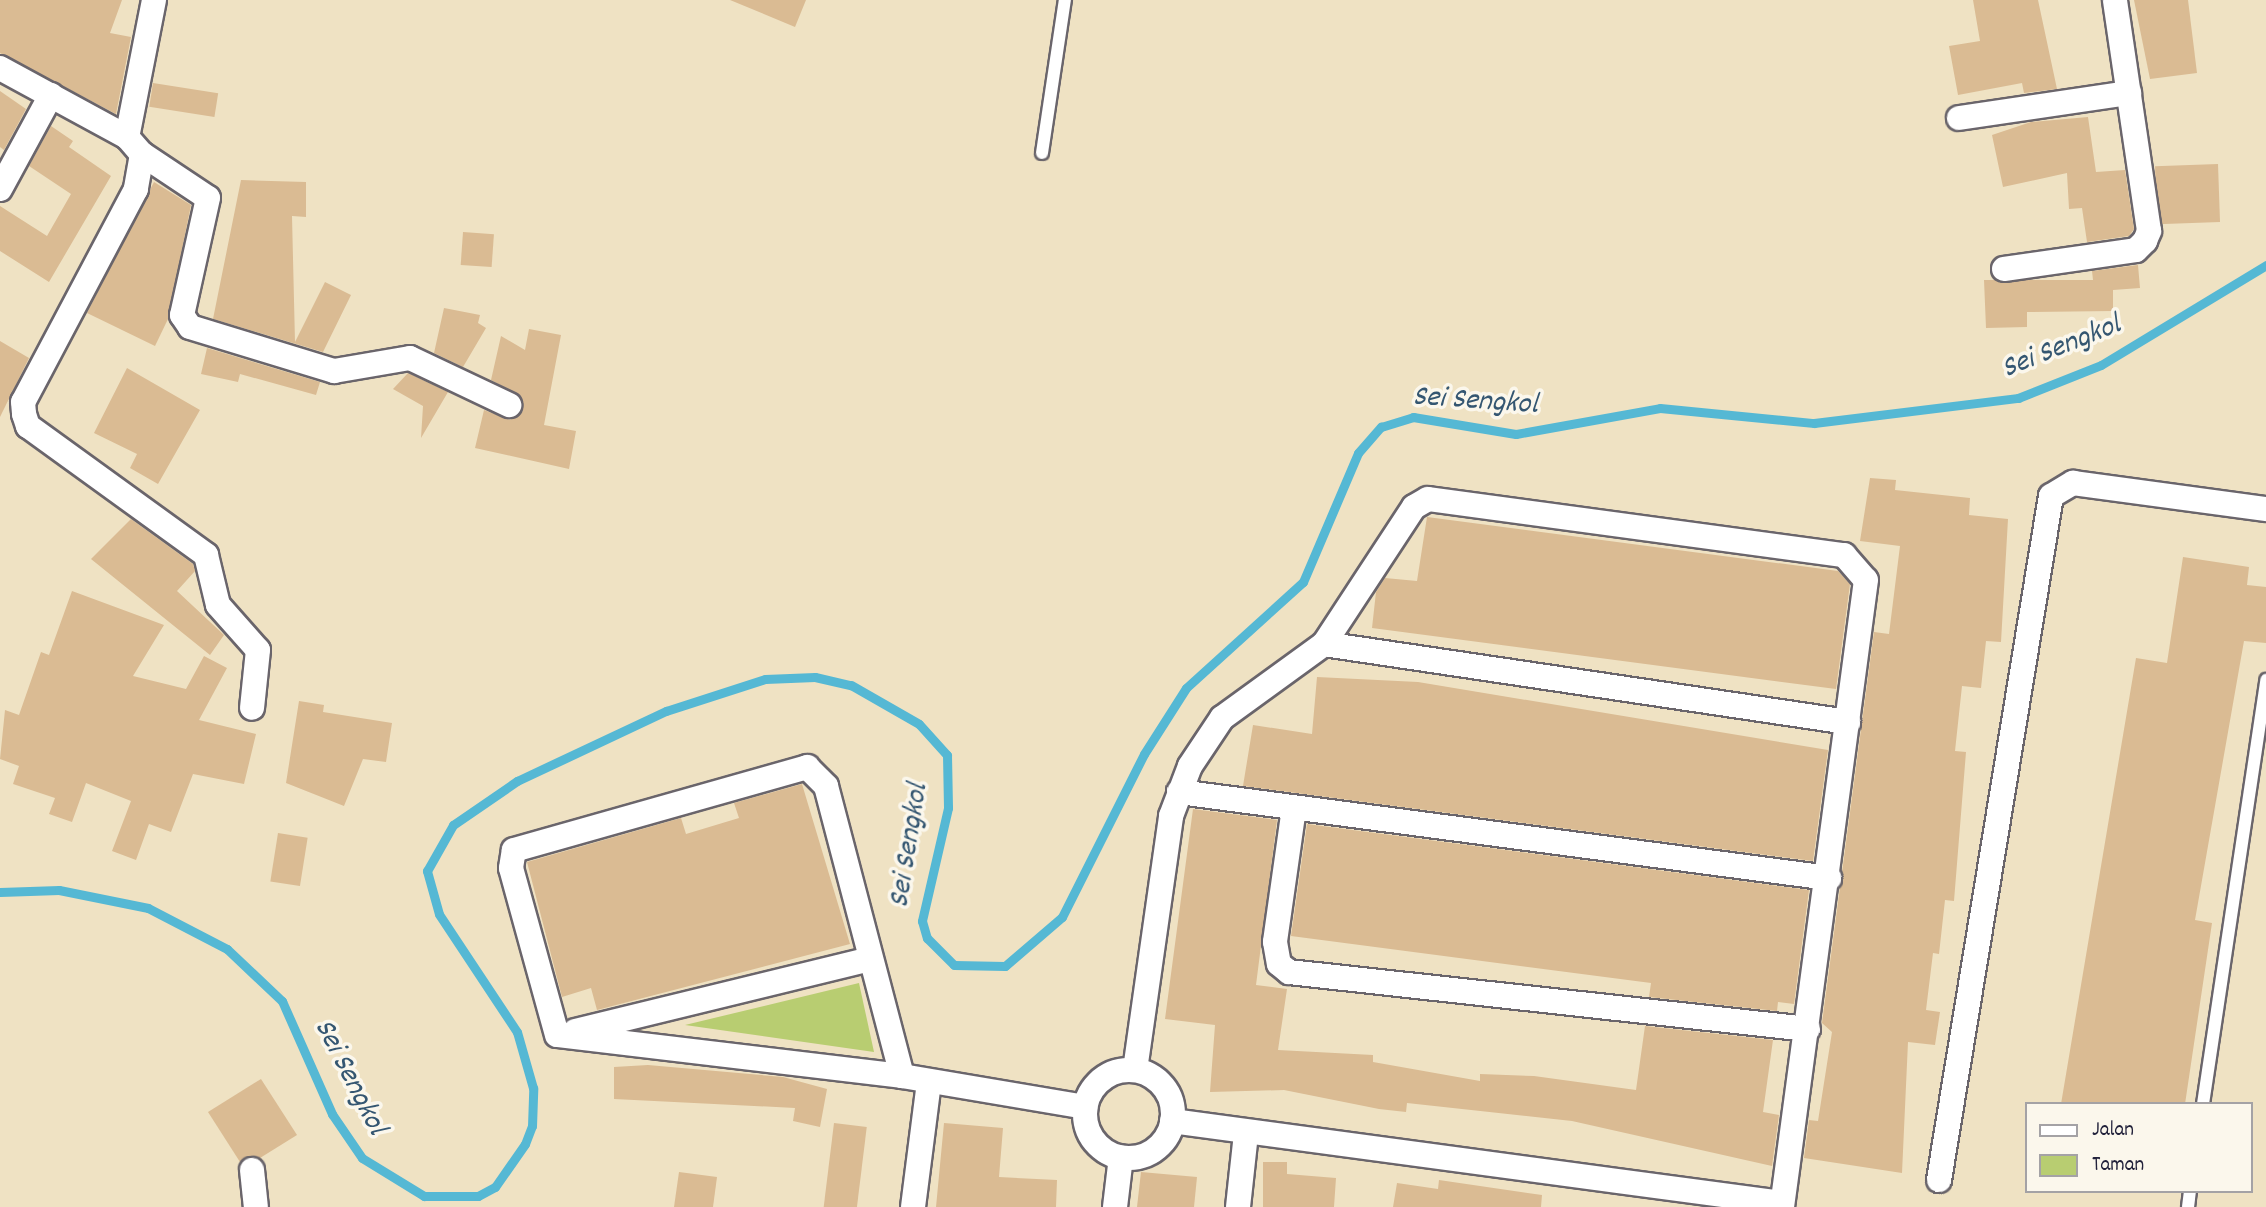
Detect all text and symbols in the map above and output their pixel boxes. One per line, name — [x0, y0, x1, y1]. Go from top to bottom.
water label: Sei Sengkol — [1997, 309, 2127, 389]
water label: Sei Sengkol — [1411, 381, 1539, 425]
water label: Sei Sengkol — [883, 781, 939, 911]
water label: Sei Sengkol — [304, 1014, 392, 1142]
legend — [2024, 1102, 2252, 1193]
text: Jalan — [2092, 1116, 2134, 1146]
text: Taman — [2092, 1151, 2144, 1181]

